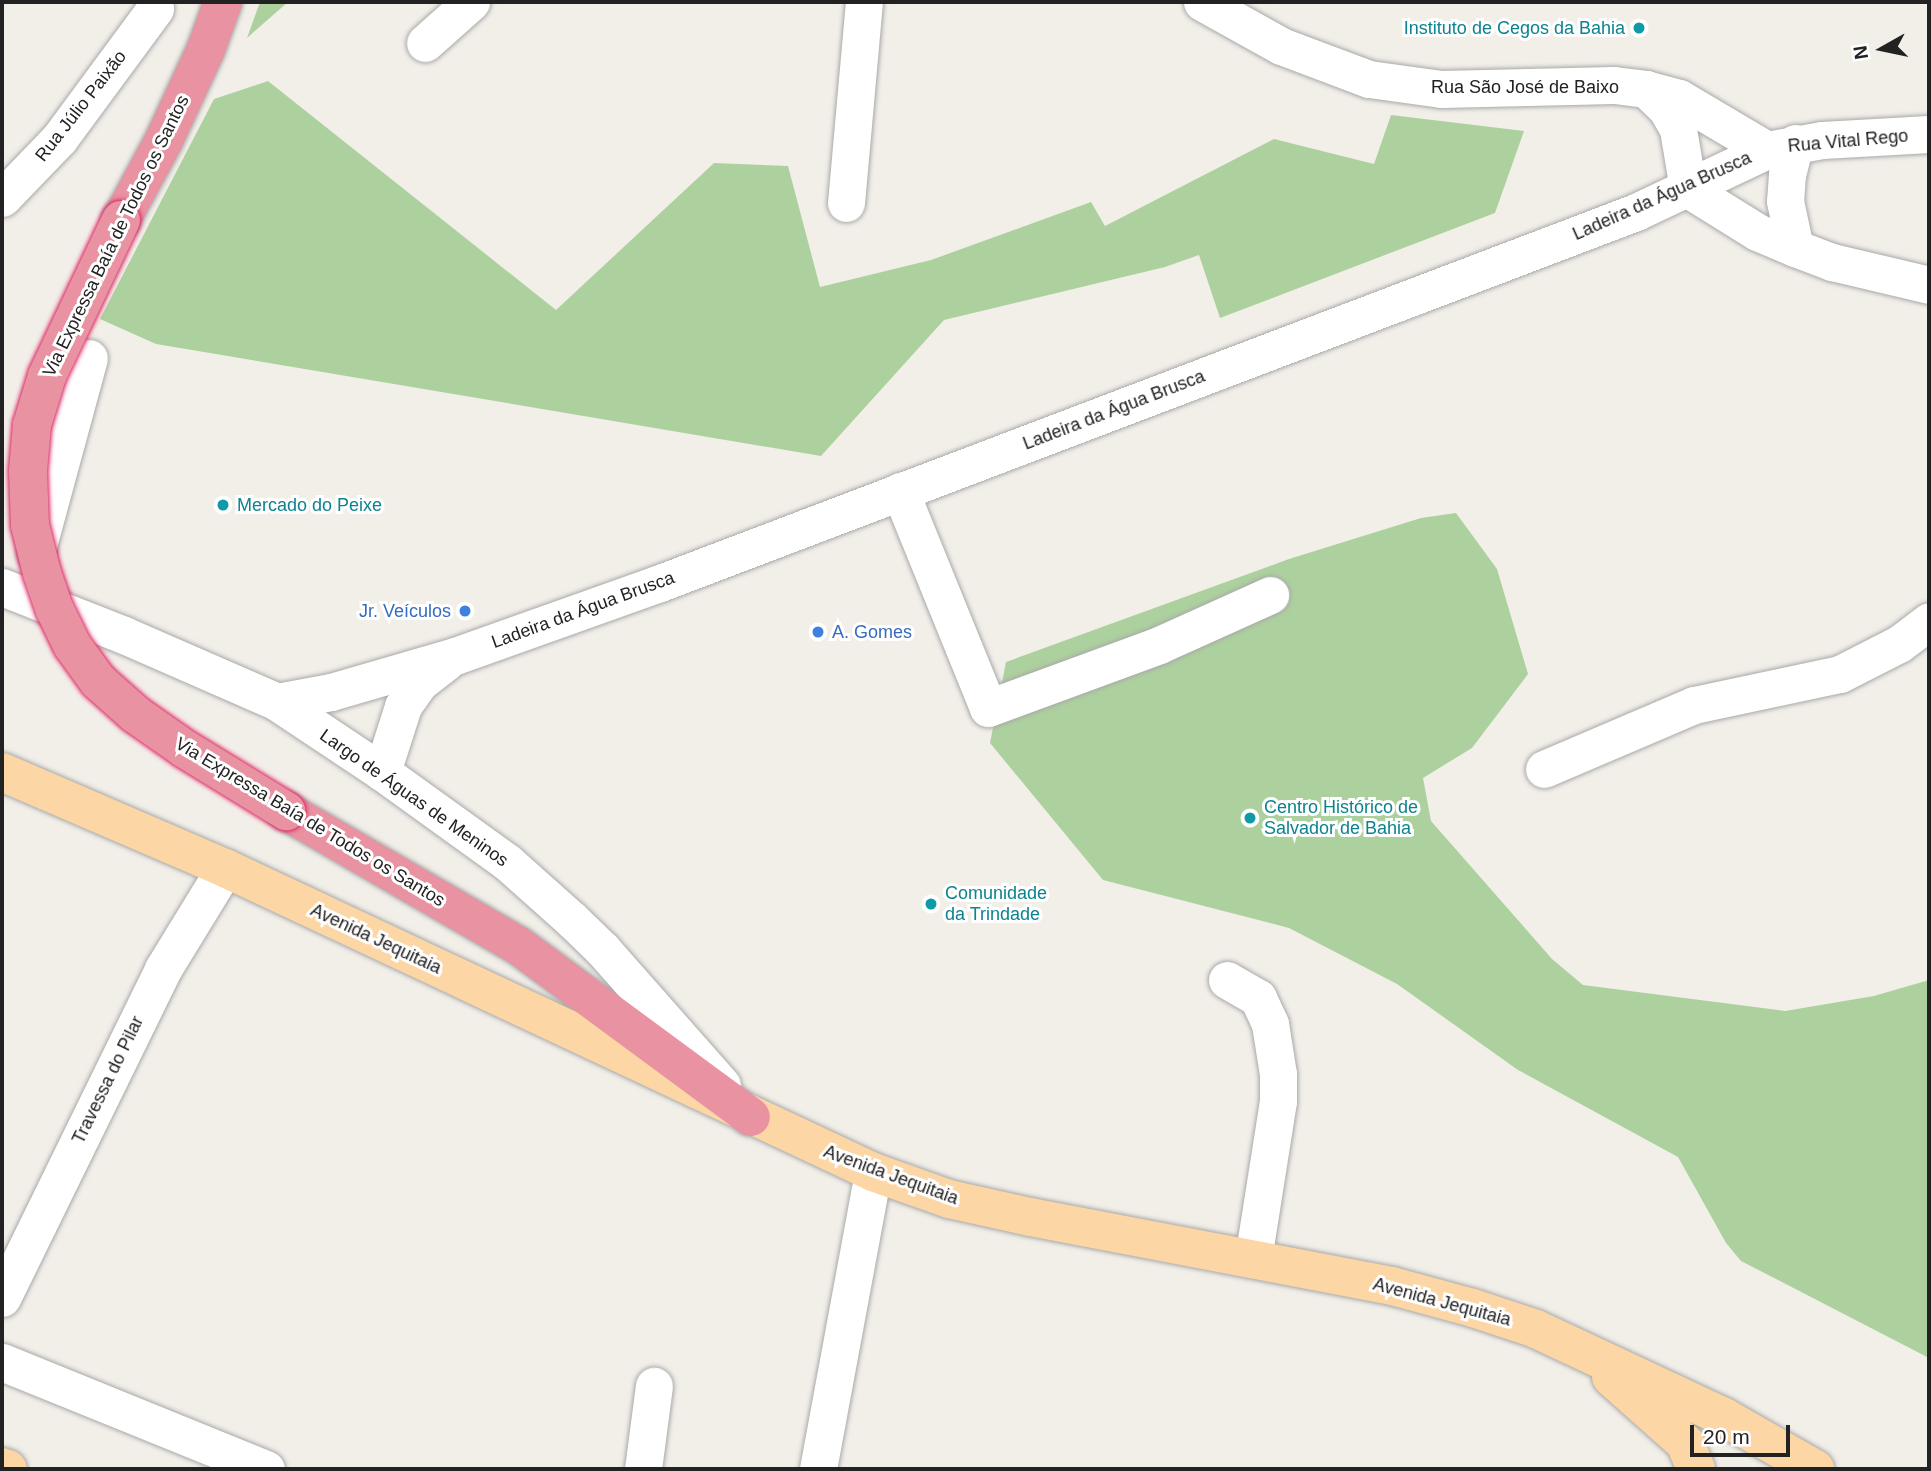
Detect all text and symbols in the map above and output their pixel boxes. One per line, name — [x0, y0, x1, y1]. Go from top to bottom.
north arrow — [1847, 14, 1917, 84]
place label: Instituto de Cegos da Bahia — [1404, 17, 1625, 39]
marker: Instituto de Cegos da Bahia — [1631, 20, 1647, 36]
text: N — [1849, 44, 1872, 61]
street label: Rua Júlio Paixão — [31, 46, 131, 166]
street label: Rua São José de Baixo — [1431, 76, 1619, 98]
street label: Via Expressa Baía de Todos os Santos — [38, 92, 194, 380]
street label: Rua Vital Rego — [1787, 125, 1909, 157]
street label: Ladeira da Água Brusca — [1569, 147, 1755, 245]
street label: Ladeira da Água Brusca — [1020, 365, 1208, 455]
place label: Mercado do Peixe — [237, 494, 382, 516]
marker: Mercado do Peixe — [215, 497, 231, 513]
street label: Ladeira da Água Brusca — [489, 567, 677, 653]
place label: Jr. Veículos — [359, 600, 451, 622]
marker: Jr. Veículos — [457, 603, 473, 619]
place label: A. Gomes — [832, 621, 912, 643]
marker: A. Gomes — [810, 624, 826, 640]
street label: Largo de Águas de Meninos — [316, 725, 512, 871]
street label: Via Expressa Baía de Todos os Santos — [171, 733, 449, 911]
place label: Centro Histórico de Salvador de Bahia — [1264, 797, 1418, 840]
marker: Centro Histórico de Salvador de Bahia — [1242, 810, 1258, 826]
place label: Comunidade da Trindade — [945, 883, 1047, 926]
marker: Comunidade da Trindade — [923, 896, 939, 912]
street label: Avenida Jequitaia — [307, 899, 445, 979]
street label: Travessa do Pilar — [68, 1013, 148, 1147]
street label: Avenida Jequitaia — [821, 1141, 961, 1209]
street label: Avenida Jequitaia — [1371, 1273, 1513, 1331]
scale bar — [1693, 1412, 1793, 1456]
text: 20 m — [1703, 1425, 1750, 1448]

